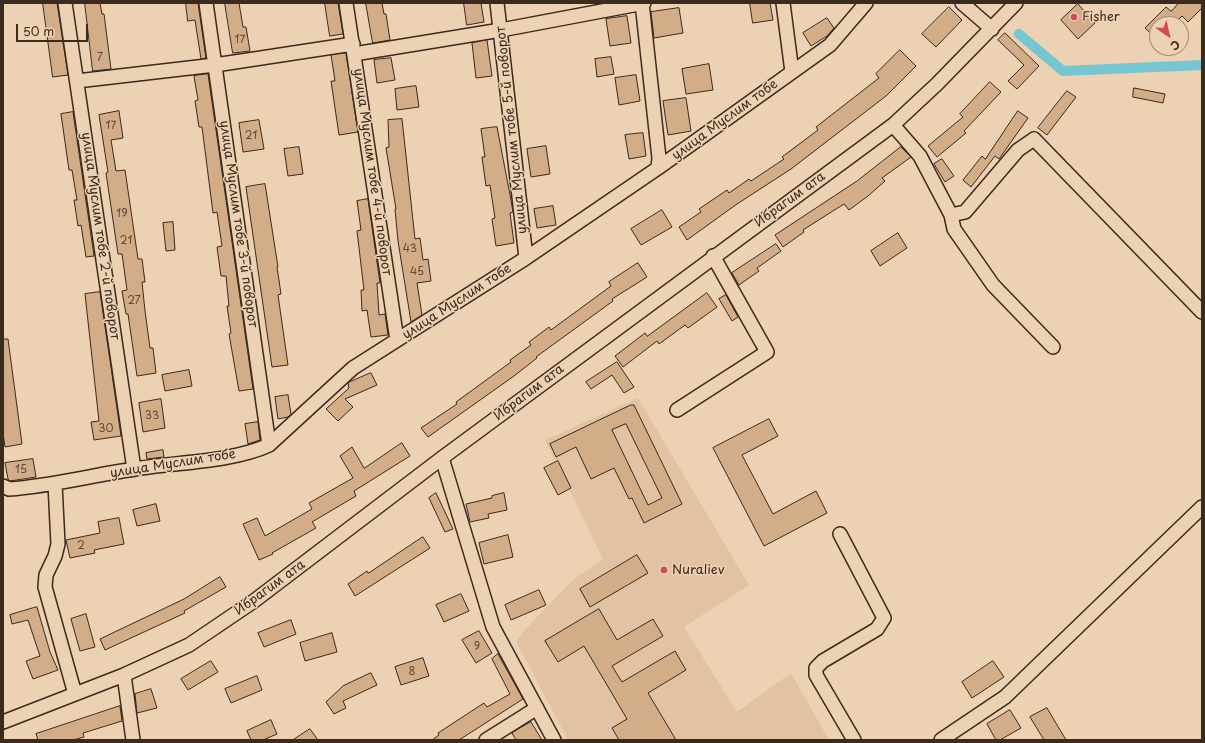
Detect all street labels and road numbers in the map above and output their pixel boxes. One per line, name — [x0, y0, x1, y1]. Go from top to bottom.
street label: улица Муслим тобе 5-й поворот — [493, 25, 531, 235]
street label: улица Муслим тобе 4-й поворот — [350, 67, 394, 277]
street label: улица Муслим тобе — [669, 76, 781, 164]
street label: улица Муслим тобе 3-й поворот — [216, 119, 260, 329]
street label: улица Муслим тобе 2-й поворот — [78, 131, 122, 341]
street label: Ибрагим ата — [752, 169, 828, 231]
street label: улица Муслим тобе — [400, 261, 514, 343]
street label: Ибрагим ата — [491, 362, 567, 424]
street label: улица Муслим тобе — [109, 446, 237, 482]
street label: Ибрагим ата — [232, 557, 308, 619]

